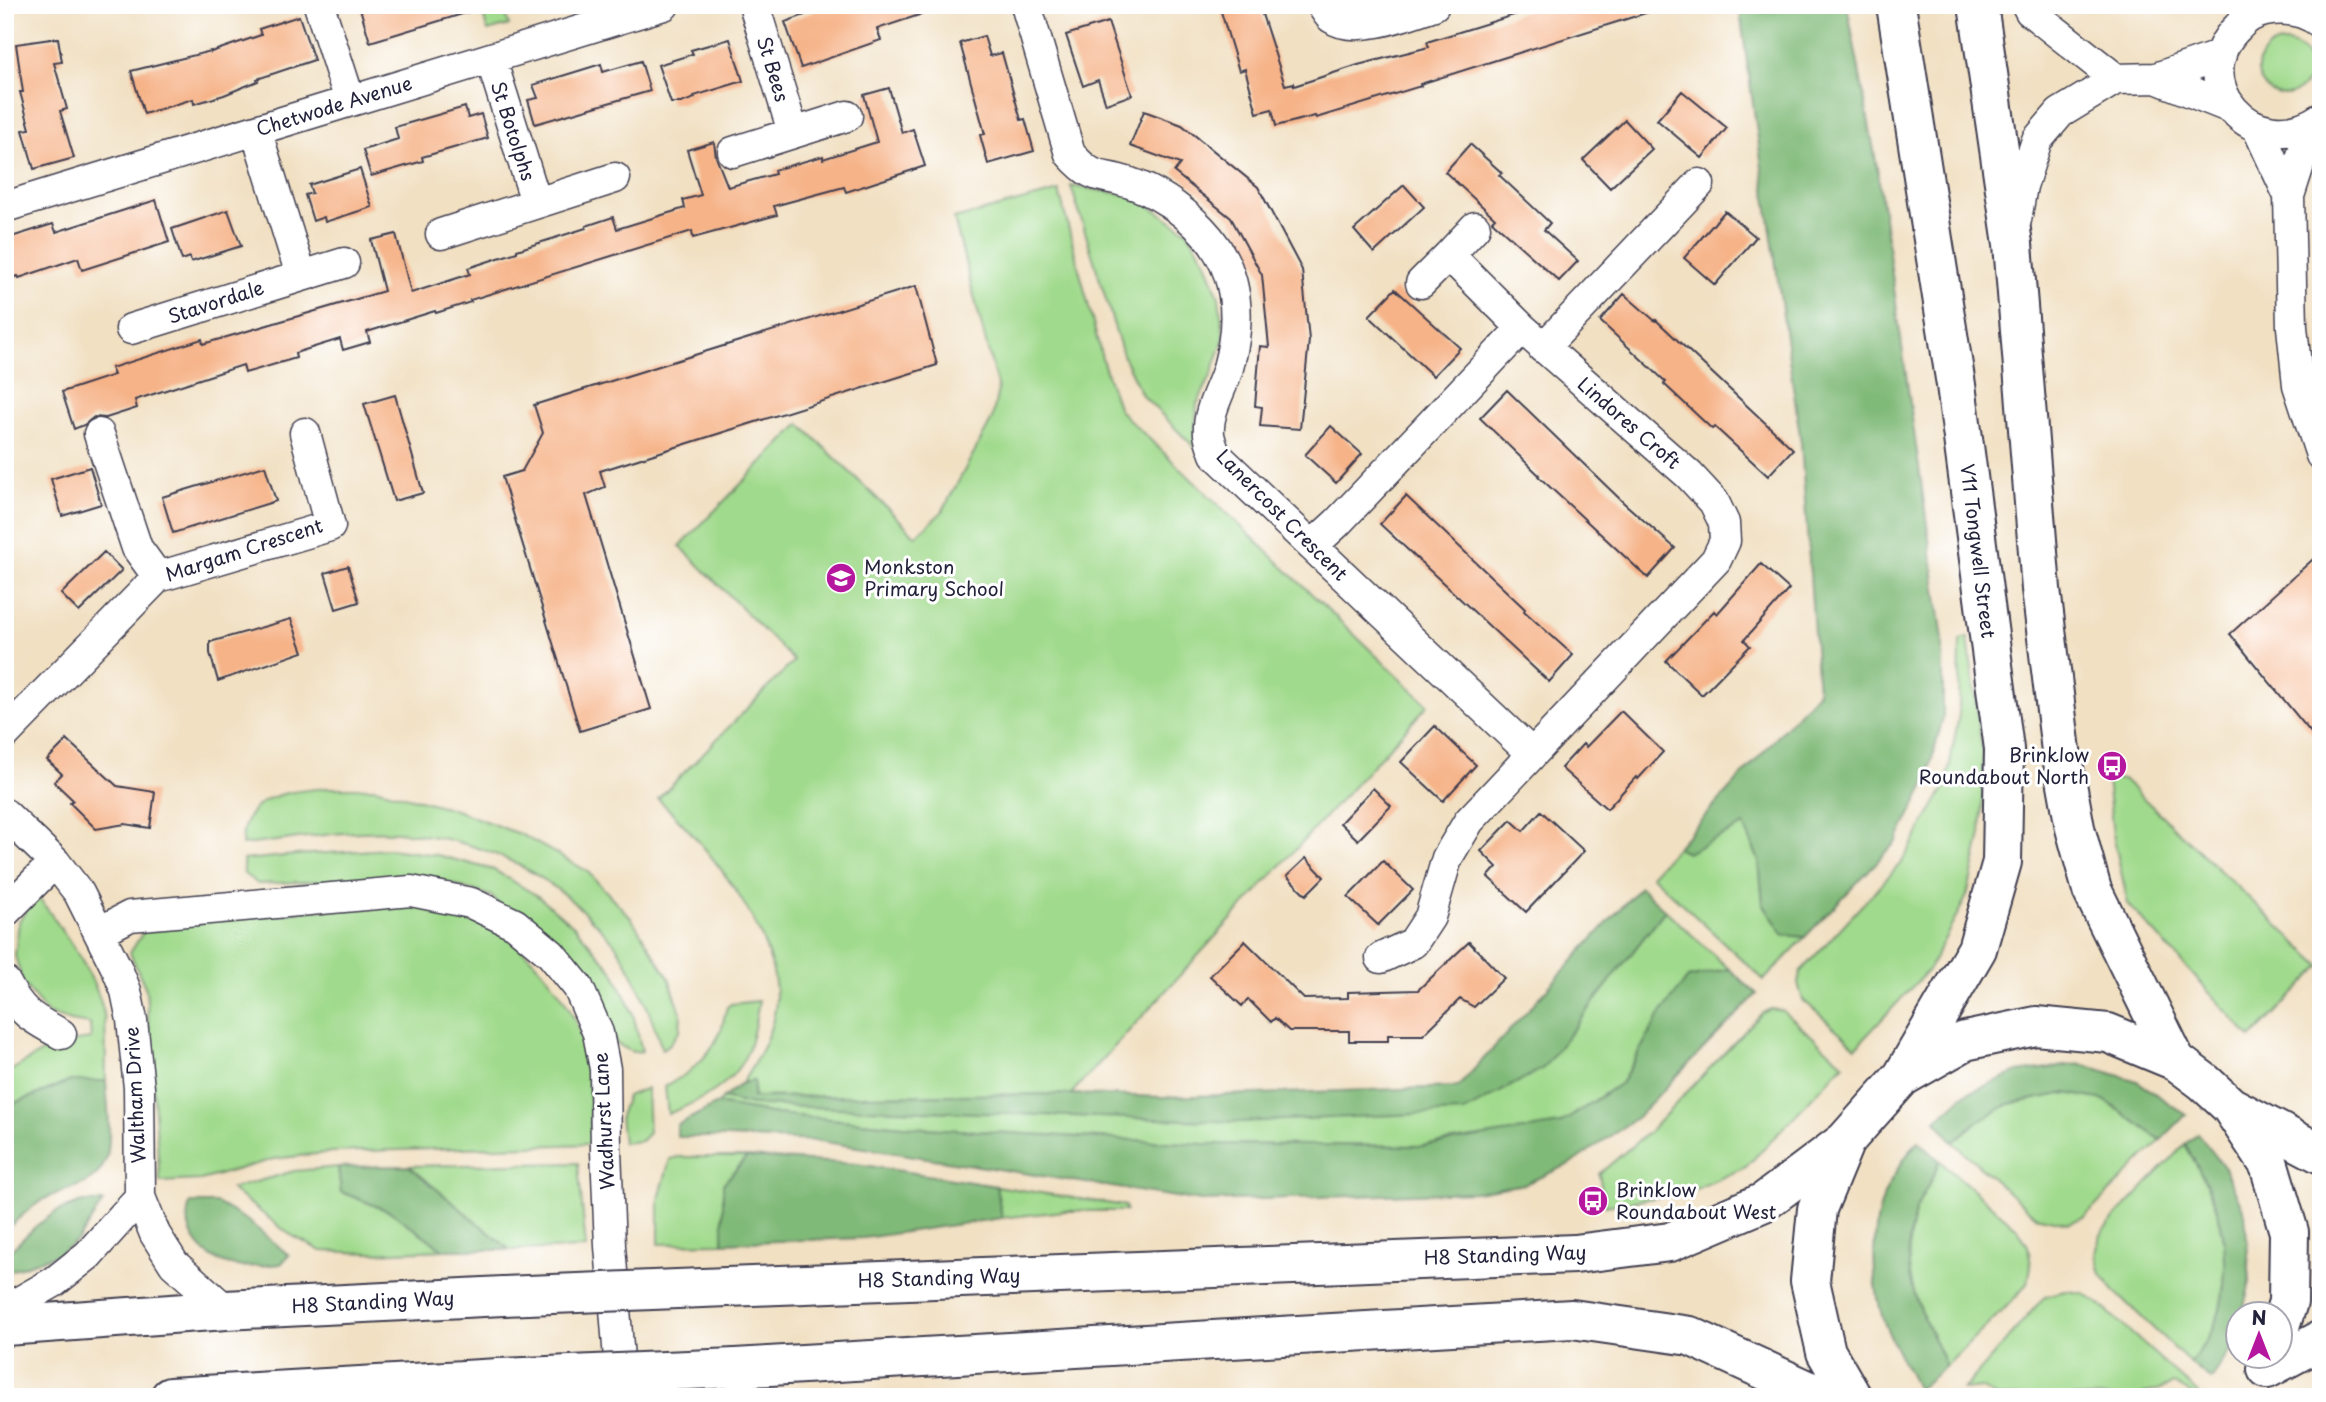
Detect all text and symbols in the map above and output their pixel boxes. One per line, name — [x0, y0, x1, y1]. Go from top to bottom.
street label: St Bees — [751, 32, 797, 105]
street label: Chetwode Avenue — [252, 68, 415, 142]
street label: St Botolphs — [485, 77, 543, 184]
street label: Stavordale — [164, 272, 267, 330]
street label: Lindores Croft — [1572, 370, 1687, 475]
street label: Lanercost Crescent — [1211, 442, 1355, 587]
street label: V11 Tongwell Street — [1954, 462, 2004, 640]
street label: Margam Crescent — [161, 510, 326, 588]
place label: Monkston Primary School — [864, 552, 1004, 602]
school or university icon: Monkston Primary School — [824, 561, 858, 595]
place label: Brinklow Roundabout North — [1919, 740, 2089, 790]
bus stop icon: Brinklow Roundabout North — [2095, 749, 2129, 783]
street label: Waltham Drive — [116, 1026, 152, 1164]
street label: Wadhurst Lane — [585, 1052, 621, 1191]
place label: Brinklow Roundabout West — [1616, 1175, 1777, 1225]
bus stop icon: Brinklow Roundabout West — [1576, 1184, 1610, 1218]
street label: H8 Standing Way — [1423, 1237, 1587, 1271]
street label: H8 Standing Way — [857, 1260, 1021, 1294]
street label: H8 Standing Way — [291, 1283, 455, 1319]
north arrow — [2224, 1300, 2294, 1370]
text: N — [2251, 1303, 2267, 1331]

